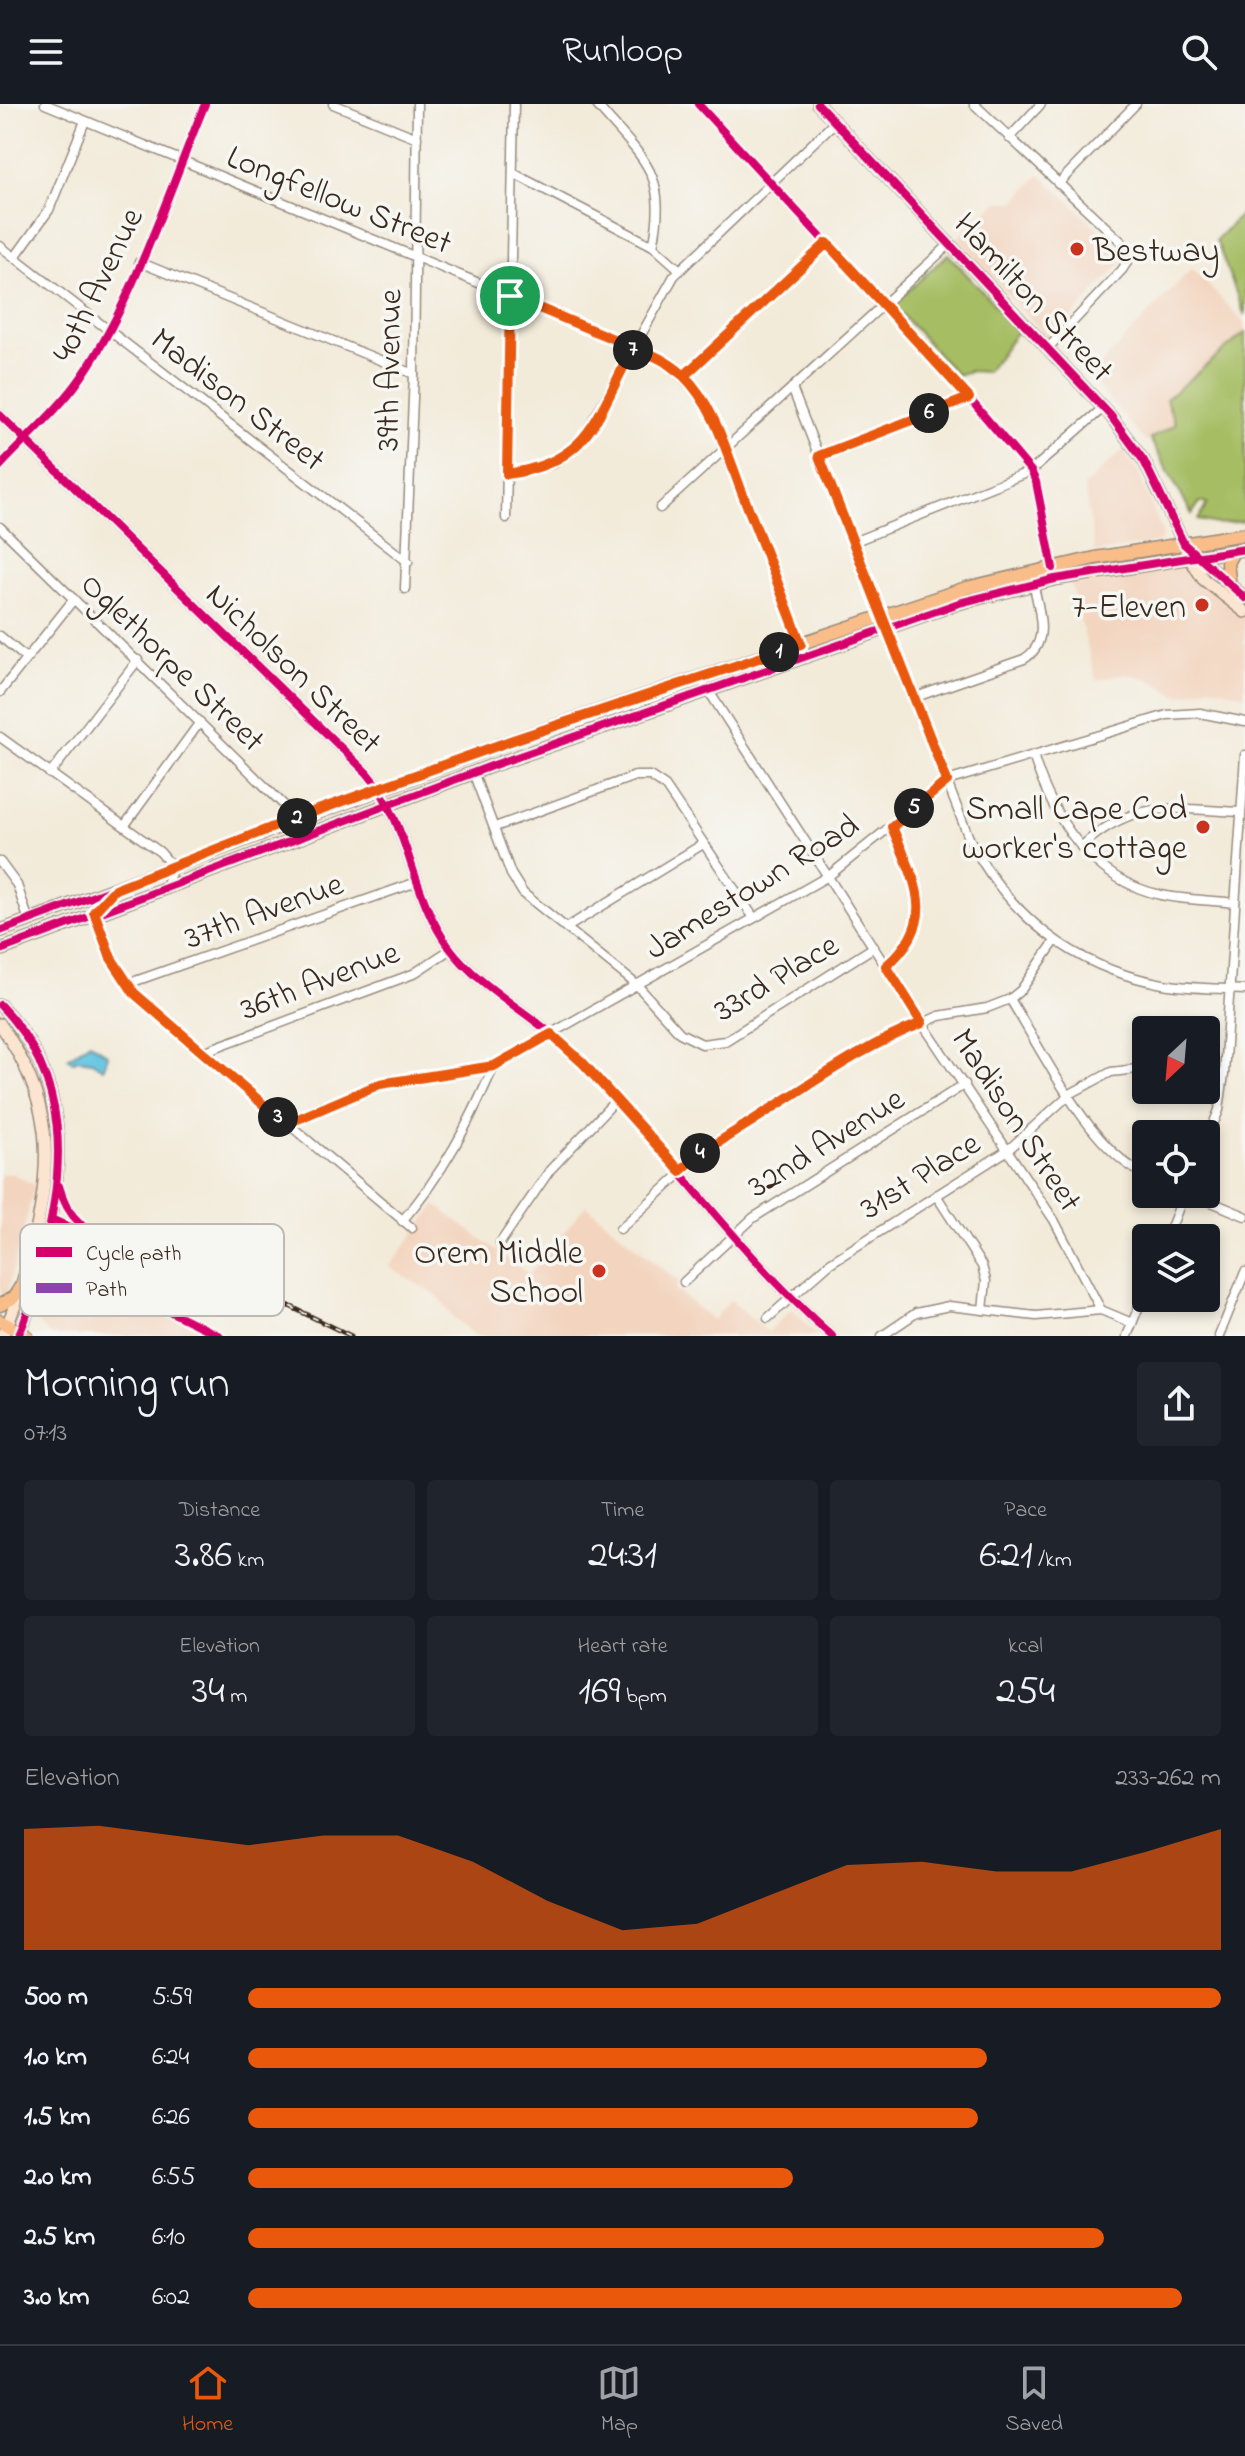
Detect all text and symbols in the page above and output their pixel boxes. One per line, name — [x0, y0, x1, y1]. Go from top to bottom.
text: Runloop — [562, 26, 683, 79]
icon: menu — [24, 30, 68, 74]
icon: search — [1177, 30, 1221, 74]
street label: Longfellow Street — [218, 134, 459, 270]
street label: 40th Avenue — [41, 199, 159, 372]
street label: Hamilton Street — [940, 203, 1124, 395]
place label: Bestway — [1092, 228, 1219, 278]
marker: Bestway — [1068, 240, 1086, 258]
pin — [476, 262, 544, 330]
icon: arrive — [488, 274, 532, 318]
street label: 39th Avenue — [365, 288, 417, 452]
street label: Madison Street — [138, 317, 335, 486]
pin: 7 — [613, 330, 653, 370]
text: 7 — [628, 334, 638, 366]
pin: 6 — [909, 393, 949, 433]
text: 6 — [924, 397, 934, 429]
street label: Oglethorpe Street — [67, 562, 275, 766]
street label: Nicholson Street — [193, 572, 392, 767]
place label: 7-Eleven — [1072, 584, 1186, 634]
marker: 7-Eleven — [1193, 596, 1211, 614]
pin: 1 — [759, 632, 799, 672]
text: 1 — [776, 636, 783, 668]
place label: Small Cape Cod worker's cottage — [962, 786, 1188, 875]
pin: 5 — [894, 788, 934, 828]
text: 5 — [908, 792, 920, 824]
pin: 2 — [277, 798, 317, 838]
text: 2 — [292, 802, 302, 834]
street label: Jamestown Road — [636, 802, 870, 974]
marker: Small Cape Cod worker's cottage — [1194, 818, 1212, 836]
street label: 37th Avenue — [178, 861, 352, 965]
street label: 33rd Place — [705, 922, 850, 1036]
street label: 36th Avenue — [234, 929, 408, 1036]
north arrow — [1132, 1016, 1220, 1104]
map controls — [1132, 1016, 1220, 1312]
street label: Madison Street — [936, 1019, 1093, 1223]
street label: 32nd Avenue — [739, 1076, 916, 1212]
pin: 3 — [258, 1097, 298, 1137]
text: 3 — [273, 1101, 283, 1133]
street label: 31st Place — [851, 1120, 992, 1234]
button: locate — [1132, 1120, 1220, 1208]
pin: 4 — [680, 1133, 720, 1173]
text: 4 — [695, 1137, 705, 1169]
legend — [20, 1224, 284, 1316]
button: layers — [1132, 1224, 1220, 1312]
place label: Orem Middle School — [414, 1230, 584, 1319]
text: Cycle path — [86, 1239, 181, 1272]
marker: Orem Middle School — [590, 1262, 608, 1280]
text: Path — [86, 1275, 127, 1307]
text: Morning run — [24, 1353, 230, 1417]
button: share — [1137, 1362, 1221, 1446]
text: 07:13 — [24, 1415, 67, 1453]
text: Distance — [179, 1495, 260, 1527]
text: Time — [601, 1495, 644, 1527]
text: Pace — [1004, 1495, 1047, 1527]
text: 3.86 — [175, 1527, 232, 1586]
text: 24:31 — [588, 1527, 657, 1586]
text: 6:21 — [979, 1527, 1033, 1586]
text: km — [232, 1545, 264, 1577]
text: /km — [1033, 1545, 1072, 1577]
text: Elevation — [179, 1631, 260, 1663]
text: Heart rate — [577, 1631, 668, 1663]
text: kcal — [1008, 1631, 1043, 1663]
text: 34 — [192, 1663, 225, 1722]
text: 169 — [578, 1663, 621, 1722]
text: 254 — [996, 1663, 1055, 1722]
text: m — [225, 1681, 247, 1713]
text: bpm — [621, 1681, 667, 1713]
text: Elevation — [24, 1760, 120, 1798]
text: 233–262 m — [1115, 1760, 1221, 1798]
text: 500 m — [24, 1979, 88, 2017]
text: 5:59 — [152, 1979, 192, 2017]
text: 1.0 km — [24, 2039, 87, 2077]
text: 6:24 — [152, 2039, 189, 2077]
text: 1.5 km — [24, 2099, 91, 2137]
text: 6:26 — [152, 2099, 190, 2137]
text: 2.0 km — [24, 2159, 92, 2197]
text: 6:55 — [152, 2159, 195, 2197]
text: 2.5 km — [24, 2219, 95, 2257]
text: 6:10 — [152, 2219, 185, 2257]
text: 3.0 km — [24, 2279, 89, 2317]
text: 6:02 — [152, 2279, 190, 2317]
tab: Home — [182, 2361, 233, 2441]
tab: Map — [597, 2361, 641, 2441]
tab: Saved — [1006, 2361, 1063, 2441]

